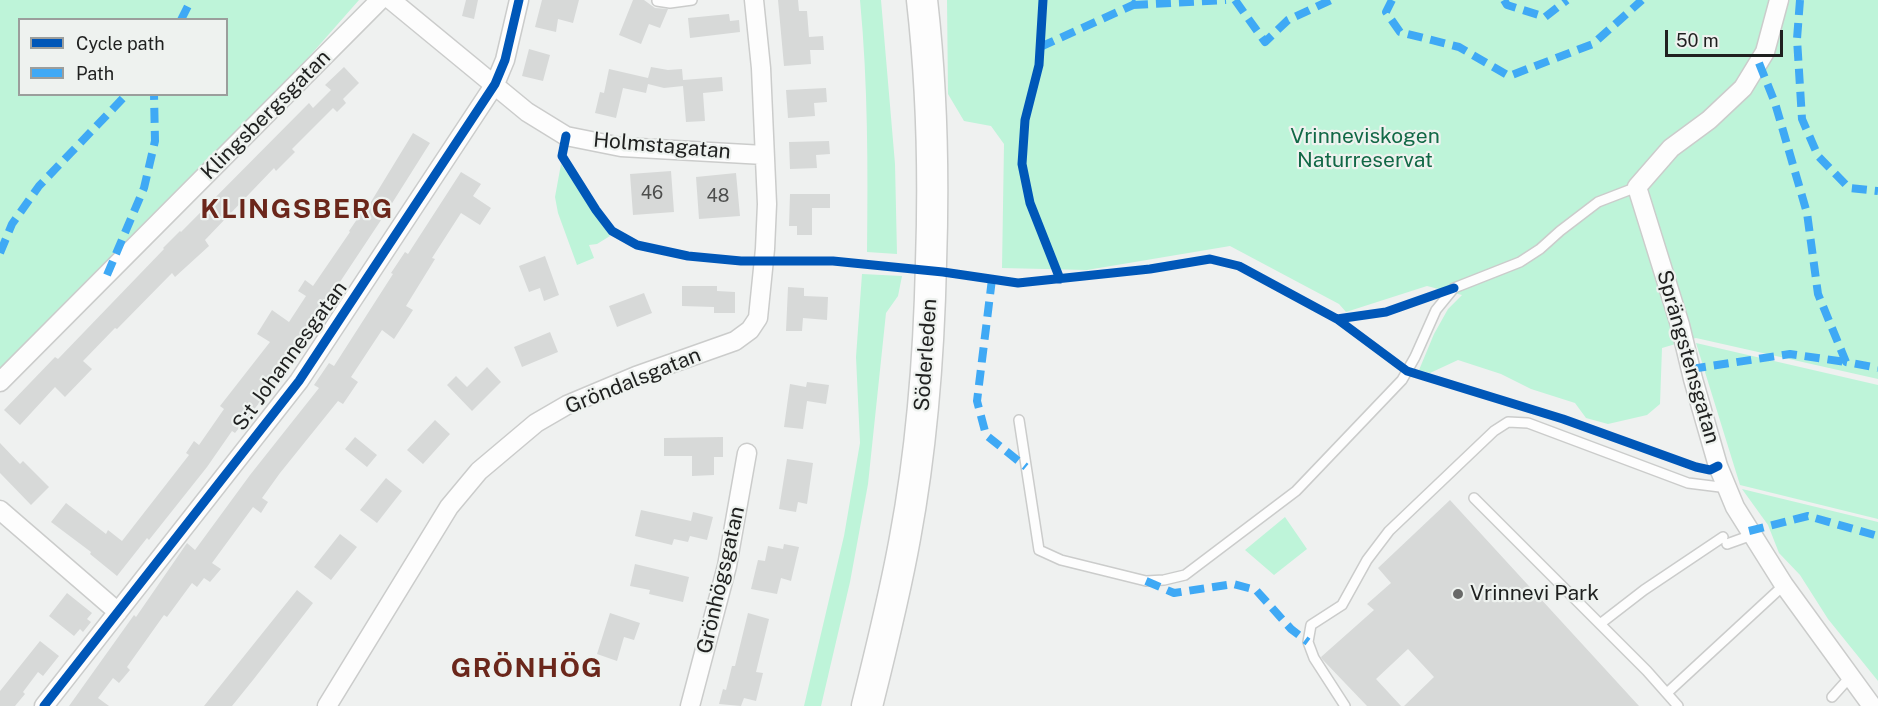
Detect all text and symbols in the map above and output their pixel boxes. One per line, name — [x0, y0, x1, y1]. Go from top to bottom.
legend — [18, 18, 228, 96]
scale bar — [1668, 18, 1786, 56]
text: 50 m — [1676, 30, 1719, 51]
text: Cycle path — [76, 33, 165, 54]
street label: Klingsbergsgatan — [196, 45, 336, 185]
text: Path — [76, 63, 114, 84]
park label: Vrinneviskogen Naturreservat — [1290, 124, 1440, 174]
street label: Holmstagatan — [592, 127, 732, 165]
house number: 46 — [641, 182, 663, 204]
house number: 48 — [707, 185, 729, 207]
district label: KLINGSBERG — [200, 194, 394, 226]
street label: Sprängstensgatan — [1651, 267, 1725, 447]
street label: S:t Johannesgatan — [227, 277, 353, 435]
street label: Söderleden — [909, 298, 943, 412]
street label: Gröndalsgatan — [562, 342, 704, 420]
street label: Grönhögsgatan — [692, 504, 750, 656]
place label: Vrinnevi Park — [1470, 581, 1599, 607]
marker: Vrinnevi Park — [1451, 587, 1465, 601]
district label: GRÖNHÖG — [451, 653, 603, 685]

